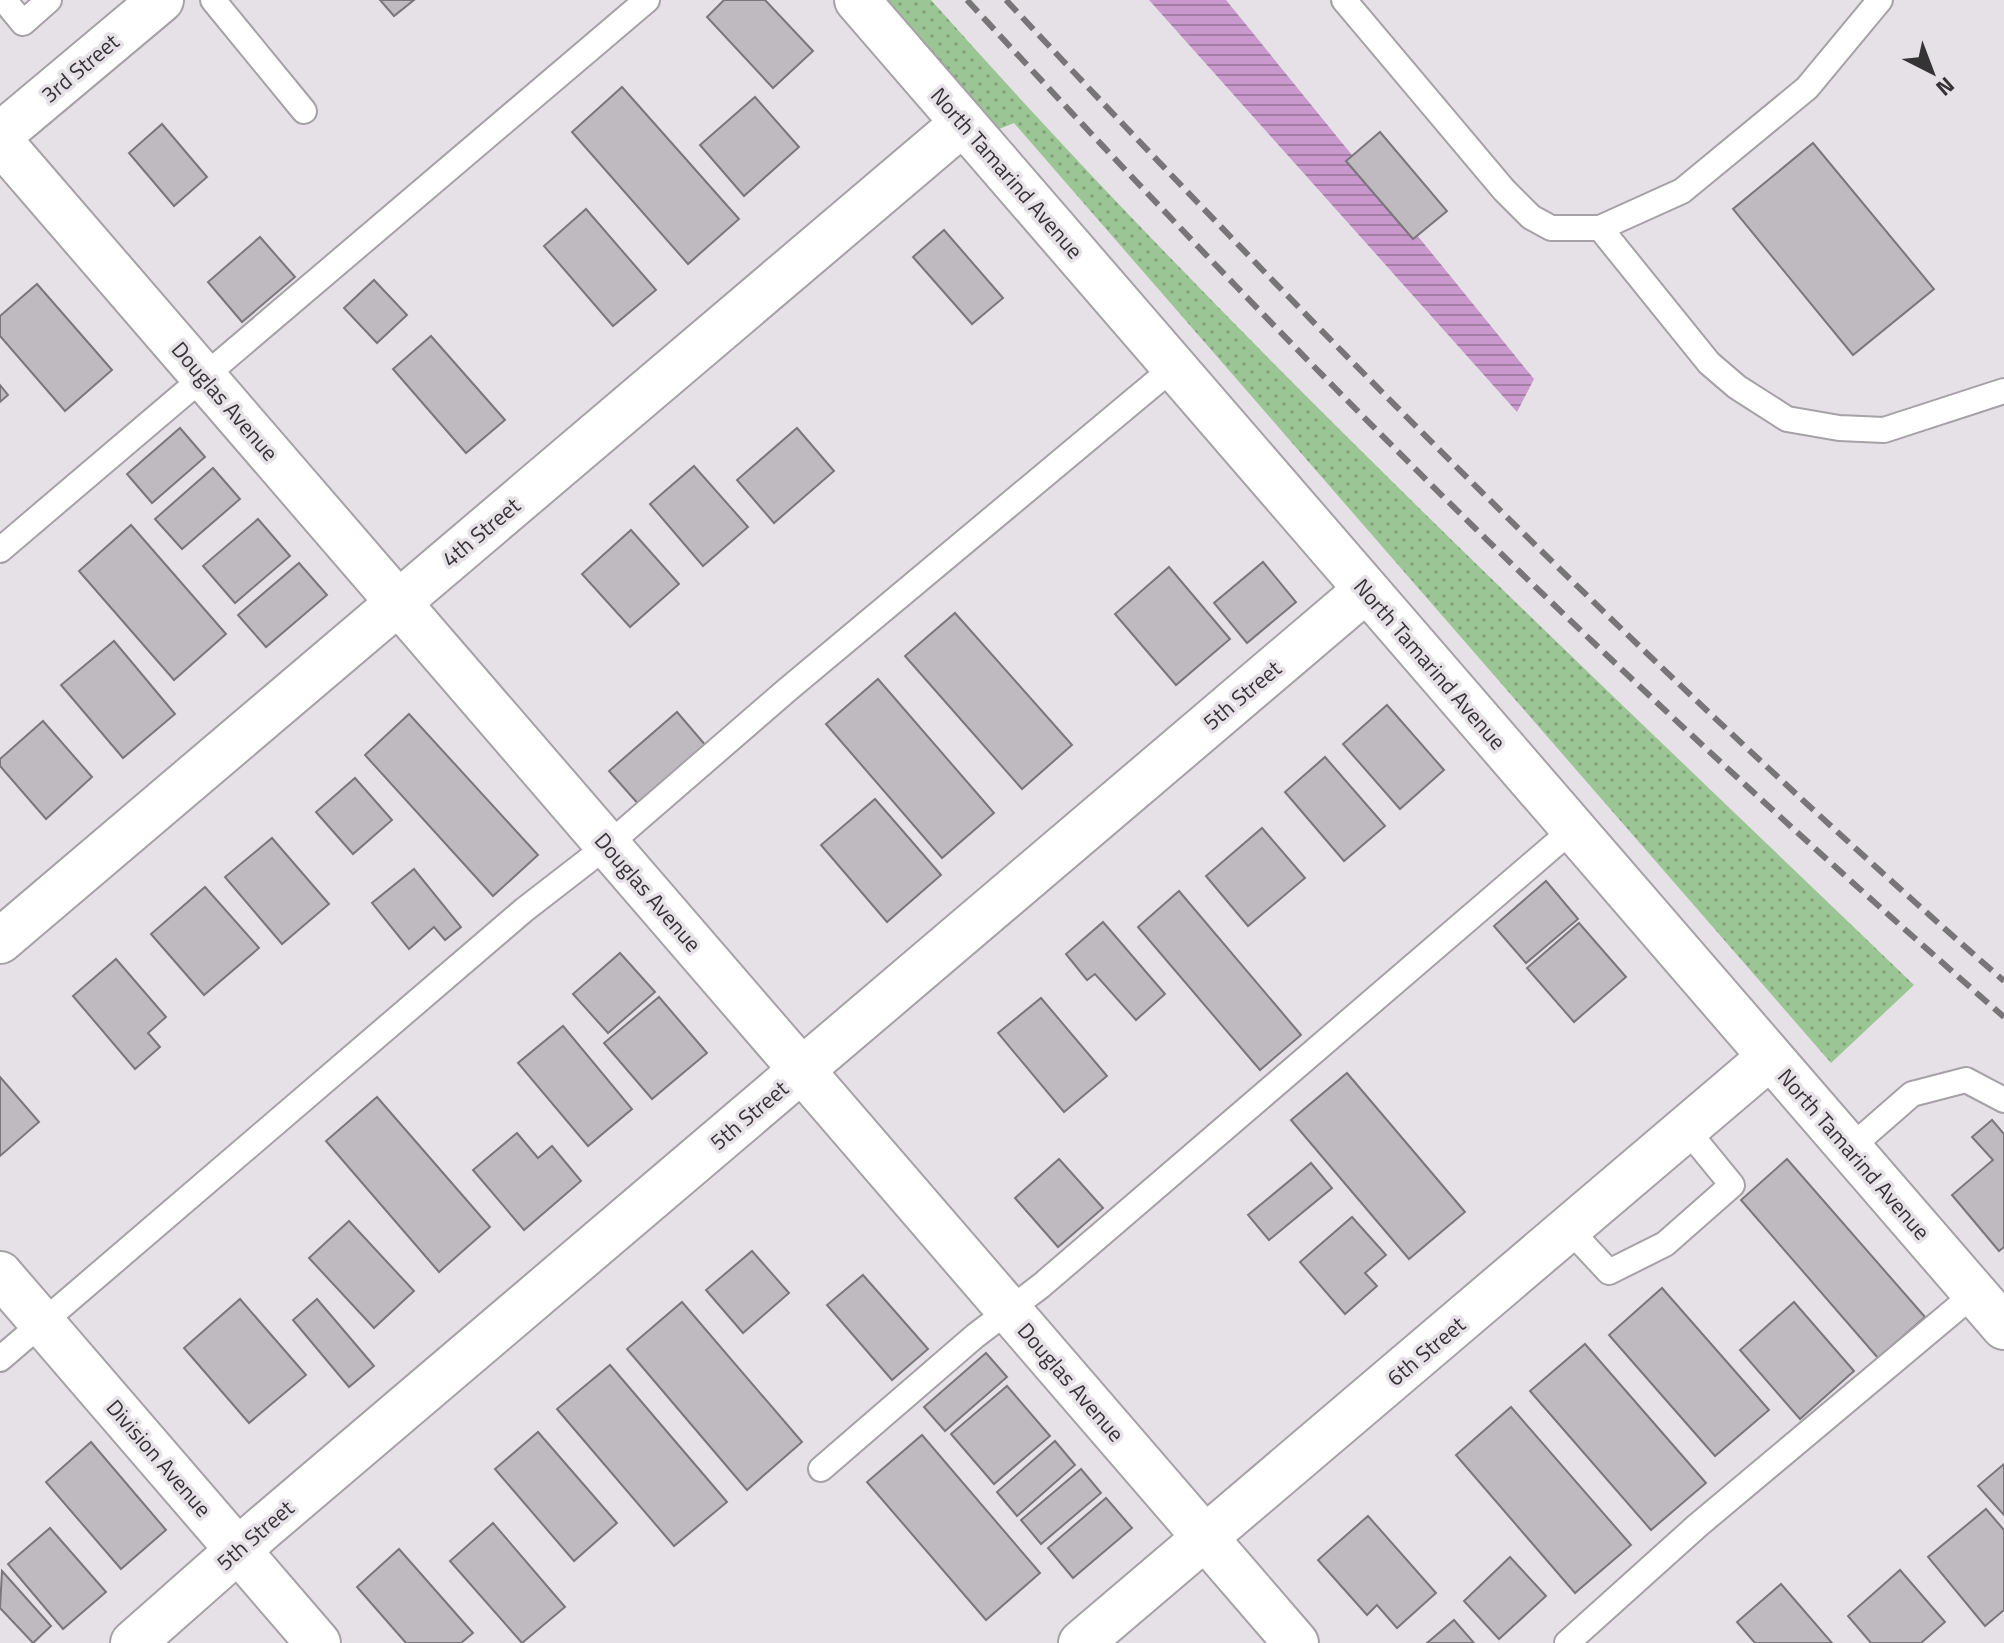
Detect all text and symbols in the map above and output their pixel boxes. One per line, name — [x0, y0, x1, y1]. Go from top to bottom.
street label: 3rd Street — [34, 25, 127, 111]
north arrow — [1892, 32, 1972, 112]
text: N — [1928, 69, 1962, 105]
street label: North Tamarind Avenue — [923, 80, 1091, 266]
street label: Douglas Avenue — [163, 334, 287, 468]
street label: 4th Street — [434, 489, 528, 575]
street label: North Tamarind Avenue — [1346, 571, 1514, 757]
street label: 5th Street — [1195, 652, 1289, 738]
street label: Douglas Avenue — [586, 825, 710, 959]
street label: North Tamarind Avenue — [1770, 1061, 1938, 1247]
street label: 5th Street — [702, 1072, 796, 1158]
street label: 6th Street — [1379, 1308, 1473, 1394]
street label: Douglas Avenue — [1009, 1315, 1133, 1449]
street label: Division Avenue — [98, 1392, 220, 1524]
street label: 5th Street — [209, 1491, 302, 1578]

